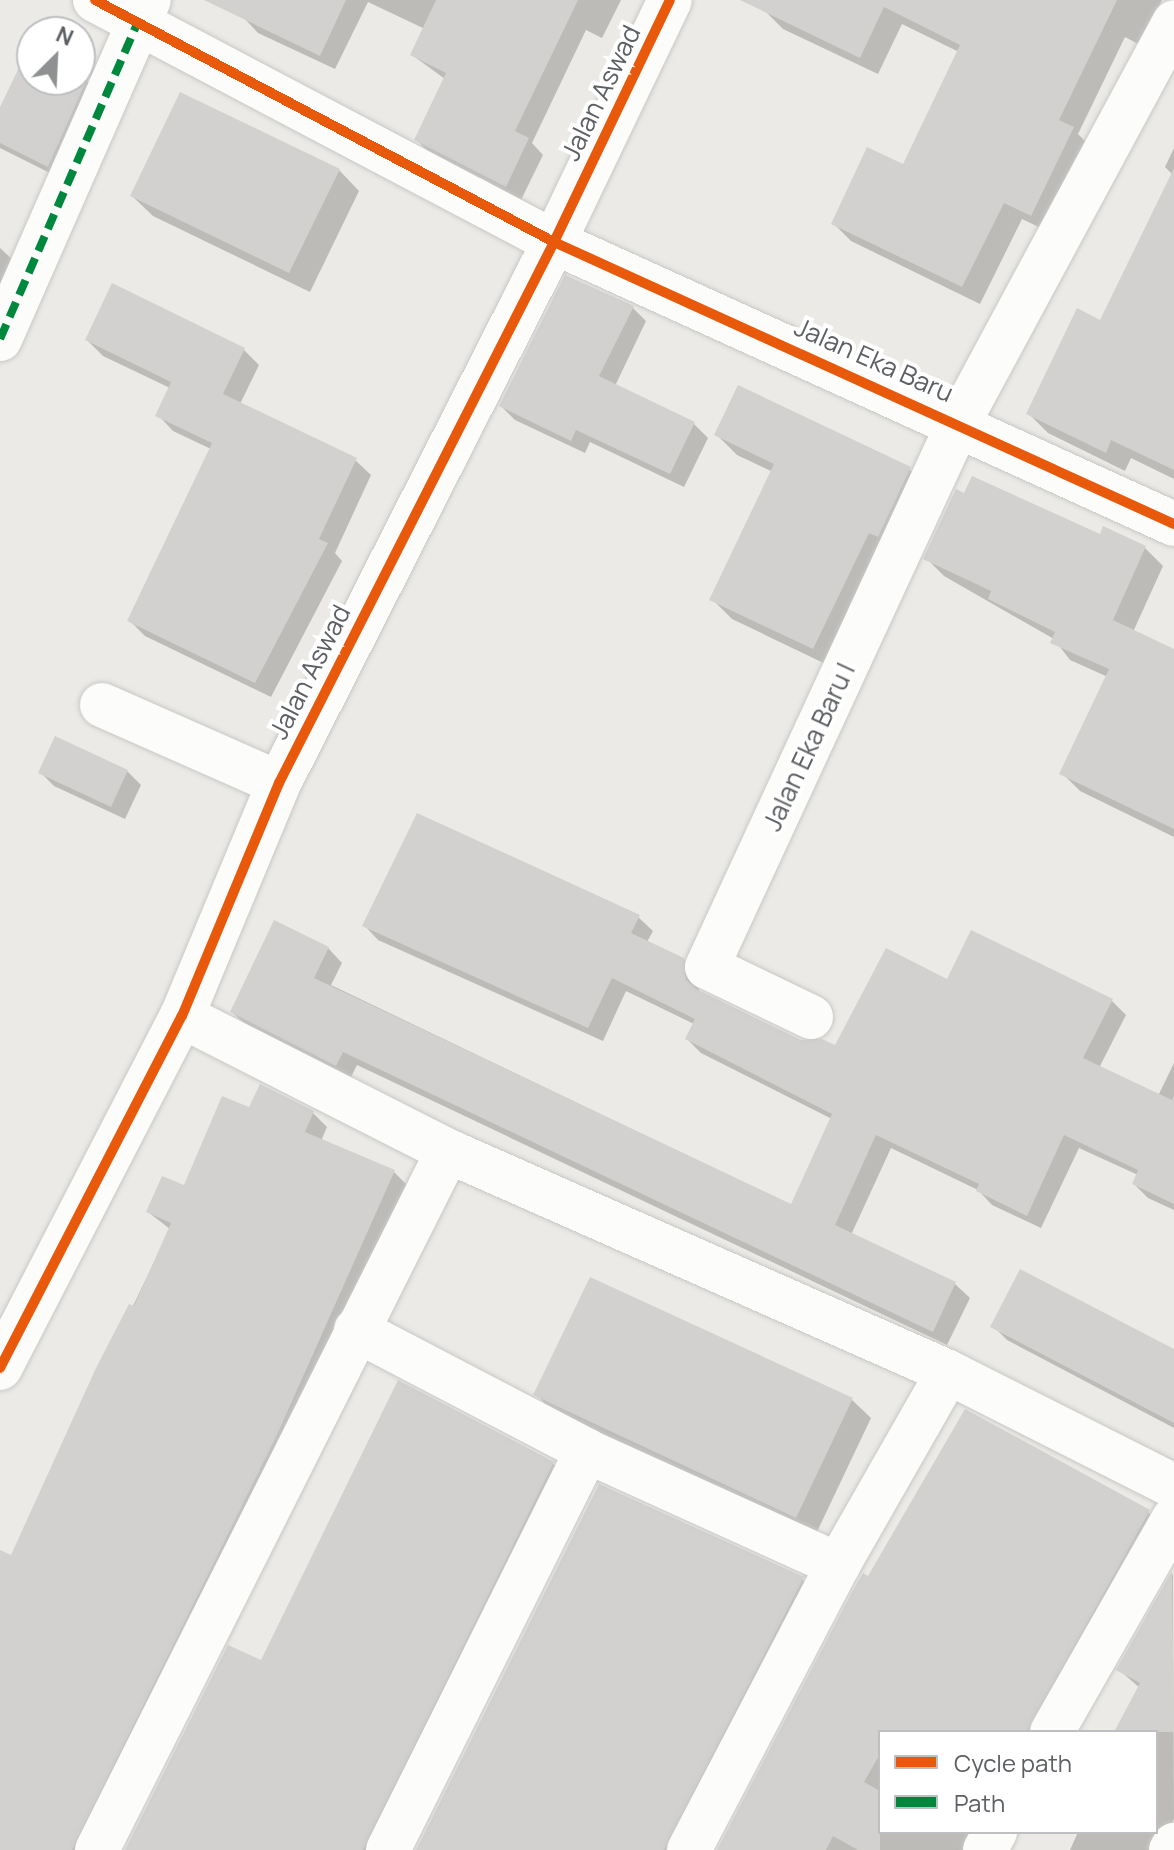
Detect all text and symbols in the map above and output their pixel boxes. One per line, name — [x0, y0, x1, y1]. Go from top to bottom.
north arrow — [16, 16, 96, 96]
text: N — [52, 19, 78, 53]
street label: Jalan Aswad — [555, 20, 647, 166]
street label: Jalan Eka Baru — [790, 311, 958, 409]
street label: Jalan Aswad — [263, 600, 357, 744]
street label: Jalan Eka Baru I — [757, 658, 861, 836]
legend — [878, 1730, 1158, 1834]
text: Cycle path — [954, 1746, 1072, 1779]
text: Path — [954, 1786, 1005, 1819]

